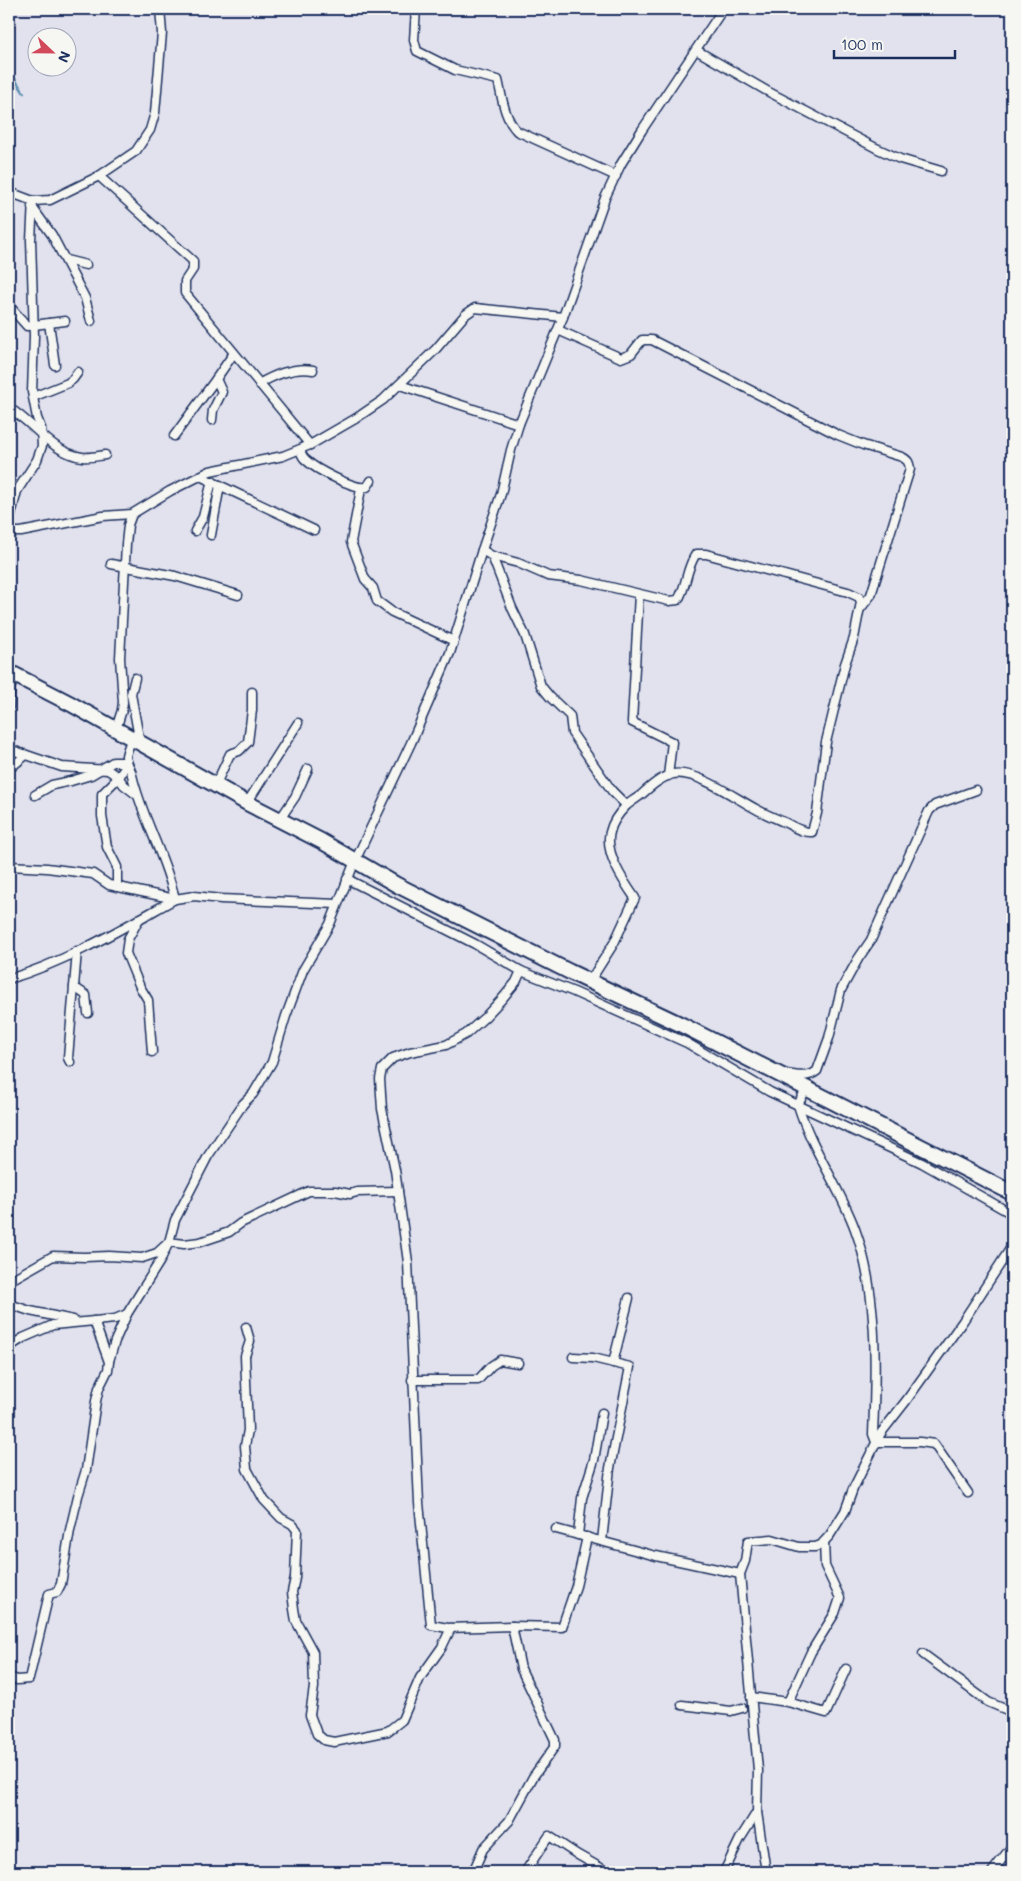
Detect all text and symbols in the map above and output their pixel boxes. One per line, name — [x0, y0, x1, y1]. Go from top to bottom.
north arrow — [28, 28, 78, 78]
scale bar — [834, 28, 955, 60]
text: 100 m — [841, 34, 883, 54]
text: N — [54, 49, 75, 66]

